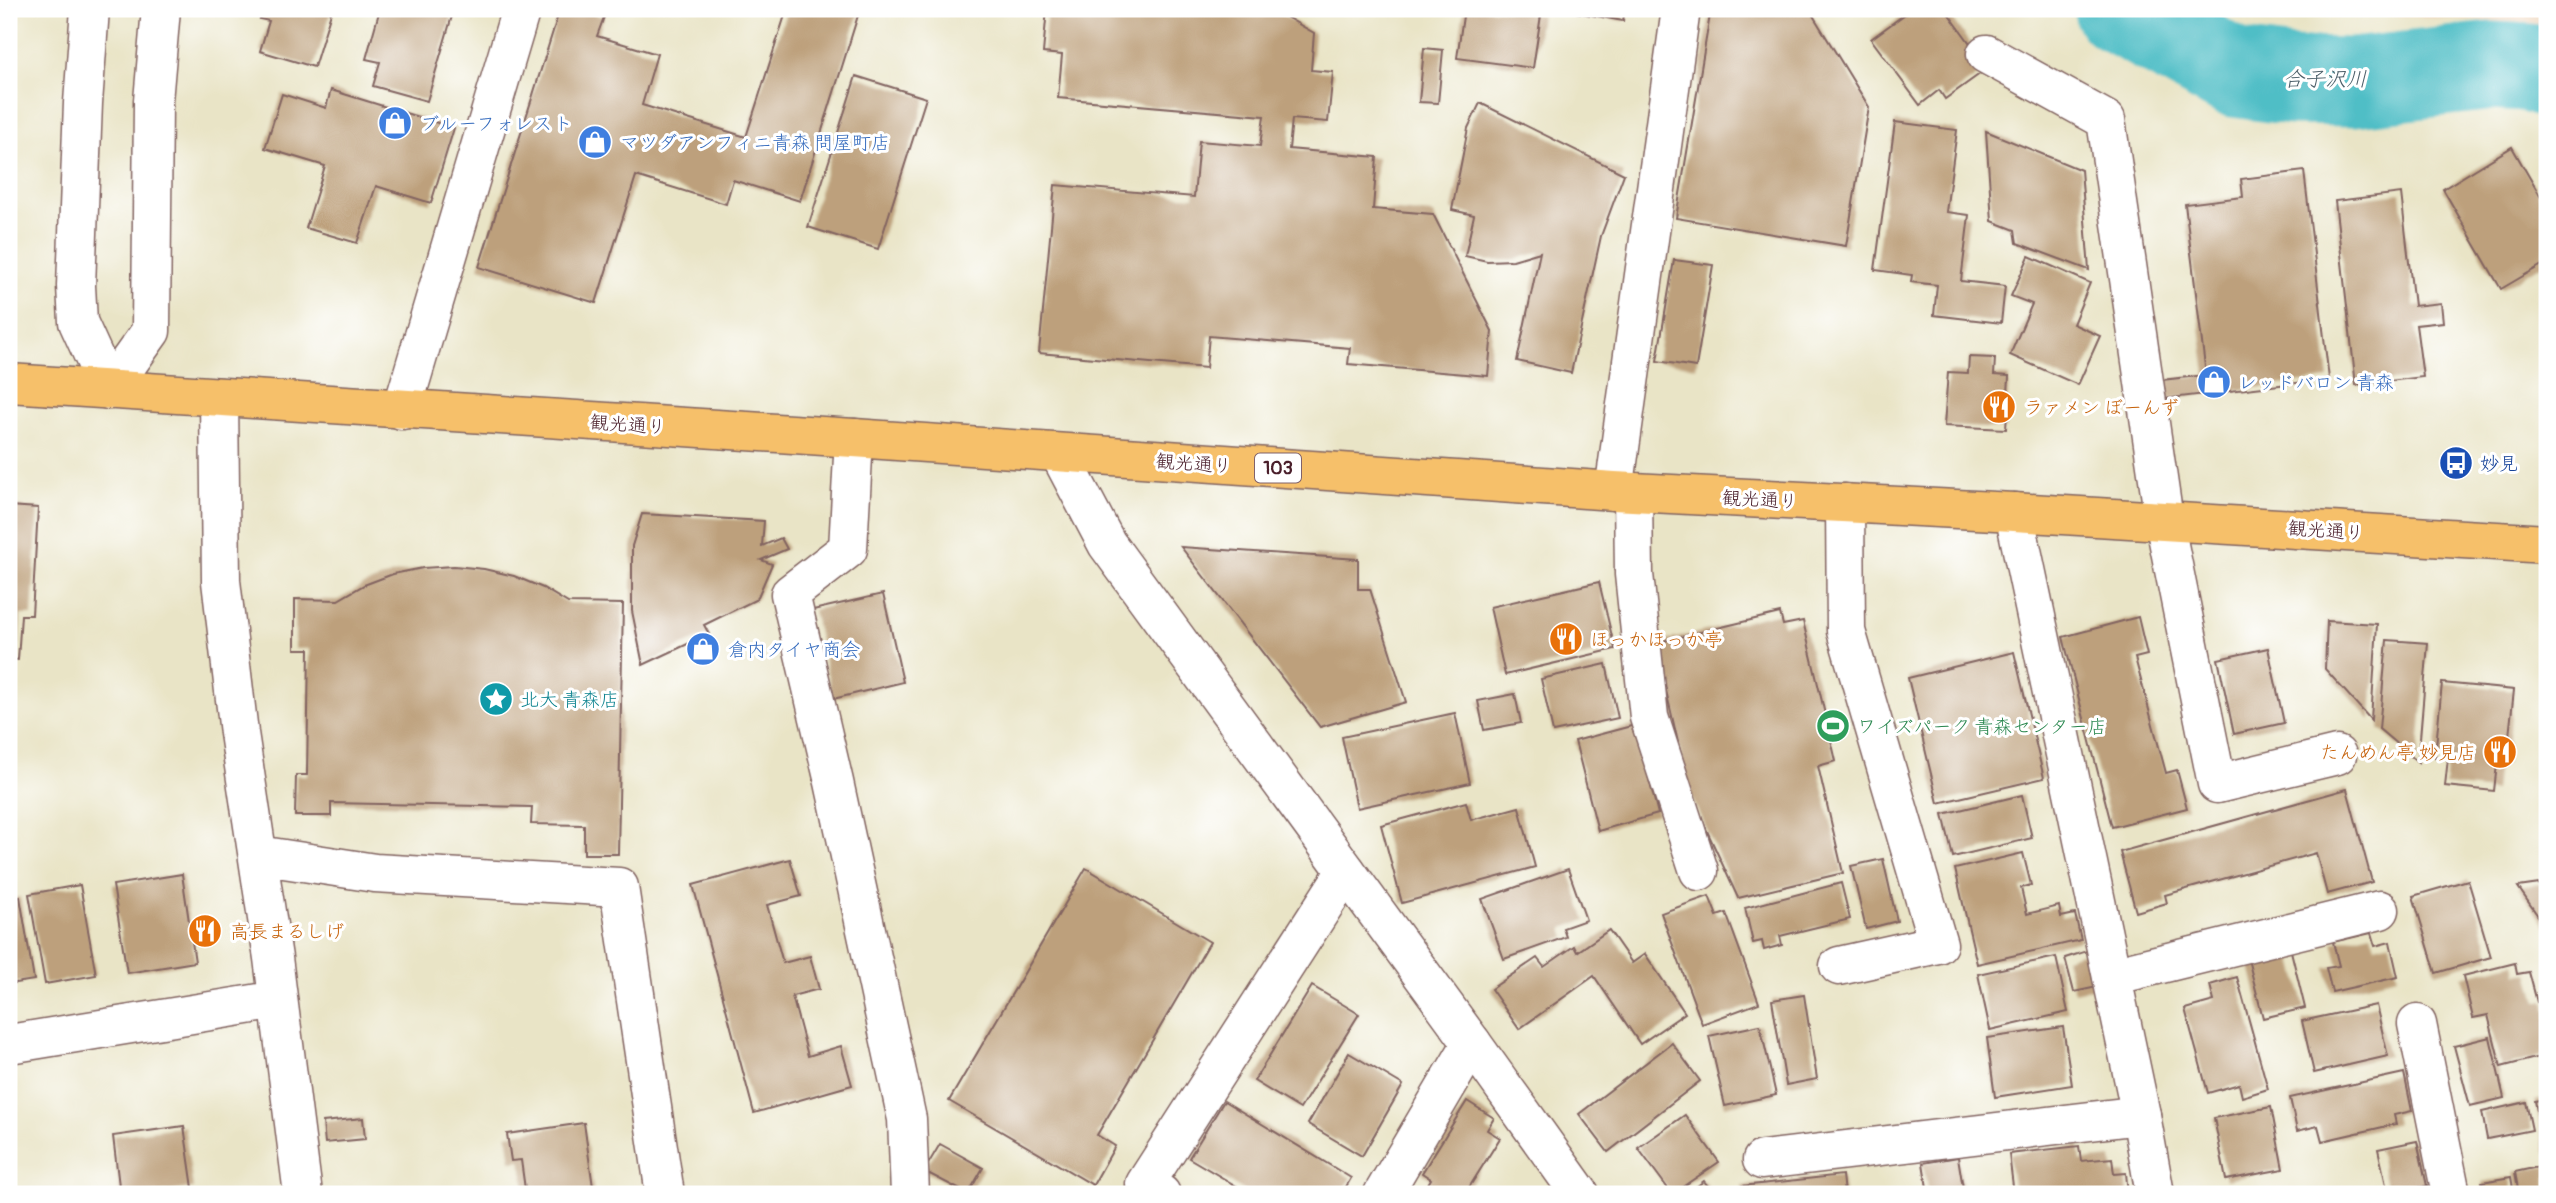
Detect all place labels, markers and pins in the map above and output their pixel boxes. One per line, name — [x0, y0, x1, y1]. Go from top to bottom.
shop icon: ブルーフォレスト — [376, 104, 414, 142]
place label: ブルーフォレスト — [420, 112, 573, 136]
shop icon: マツダアンフィニ青森 問屋町店 — [576, 123, 614, 161]
place label: マツダアンフィニ青森 問屋町店 — [620, 131, 890, 155]
shop icon: レッドバロン 青森 — [2195, 363, 2233, 401]
place label: レッドバロン 青森 — [2238, 371, 2394, 395]
restaurant icon: ラァメン ぼーんず — [1980, 388, 2018, 426]
place label: ラァメン ぼーんず — [2024, 396, 2179, 420]
bus stop icon: 妙見 — [2437, 444, 2475, 482]
place label: 妙見 — [2480, 452, 2518, 476]
restaurant icon: ほっかほっか亭 — [1547, 620, 1585, 658]
place label: ほっかほっか亭 — [1590, 628, 1723, 652]
shop icon: 倉内タイヤ商会 — [684, 630, 722, 668]
place label: 倉内タイヤ商会 — [728, 638, 860, 662]
place icon: 北大 青森店 — [477, 680, 515, 718]
place label: 北大 青森店 — [520, 688, 619, 712]
sports icon: ワイズパーク 青森センター店 — [1814, 707, 1852, 745]
place label: ワイズパーク 青森センター店 — [1857, 715, 2107, 739]
restaurant icon: たんめん亭 妙見店 — [2481, 733, 2519, 771]
place label: たんめん亭 妙見店 — [2320, 741, 2476, 765]
restaurant icon: 高長まるしげ — [186, 912, 224, 950]
place label: 高長まるしげ — [230, 920, 344, 944]

